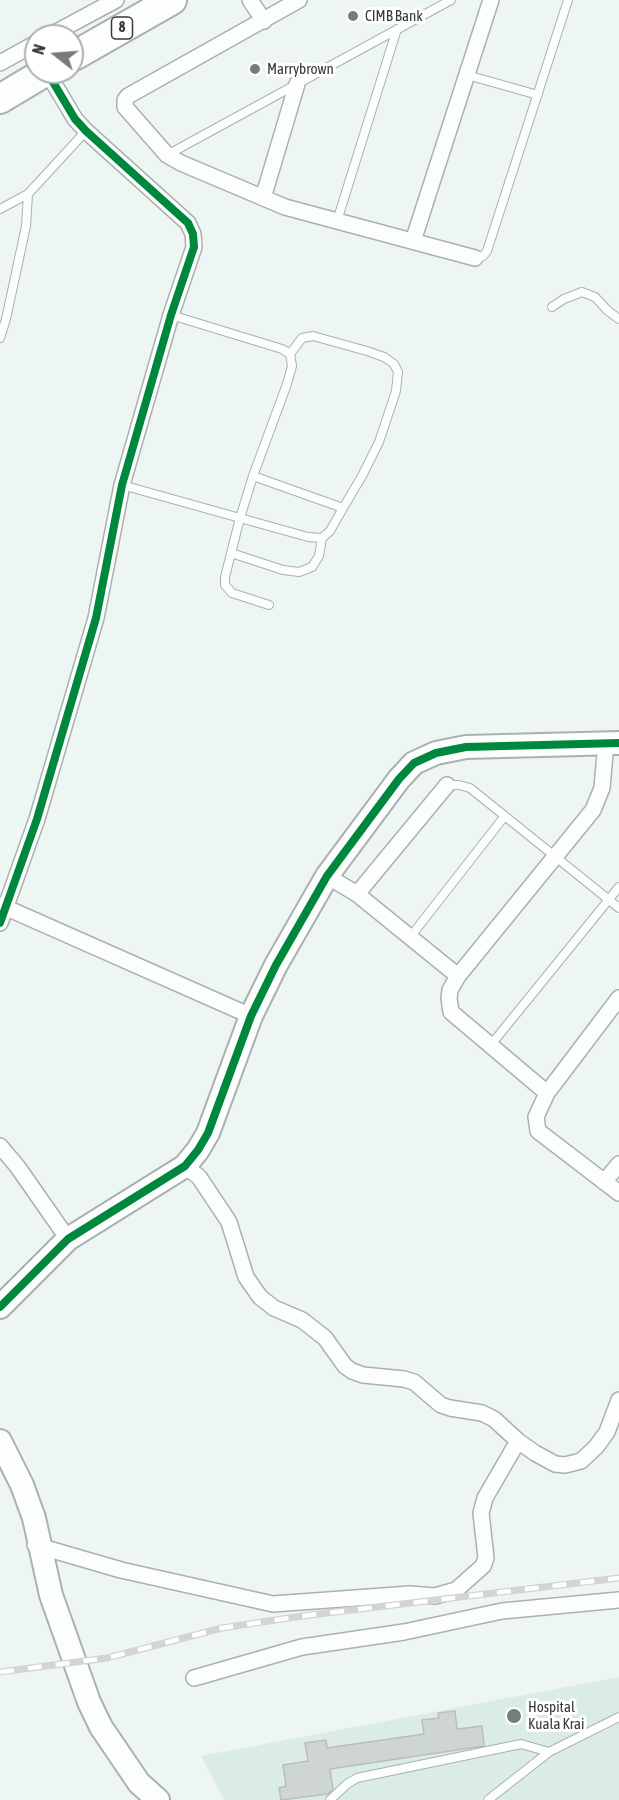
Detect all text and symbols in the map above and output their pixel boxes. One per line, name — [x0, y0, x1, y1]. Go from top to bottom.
place label: CIMB Bank — [365, 7, 423, 25]
marker: CIMB Bank — [346, 9, 360, 23]
road number: 8 — [112, 17, 132, 39]
north arrow — [24, 24, 84, 84]
text: N — [29, 42, 49, 56]
place label: Marrybrown — [267, 60, 334, 78]
marker: Marrybrown — [248, 62, 262, 76]
place label: Hospital Kuala Krai — [528, 1698, 584, 1733]
marker: Hospital Kuala Krai — [505, 1707, 523, 1725]

